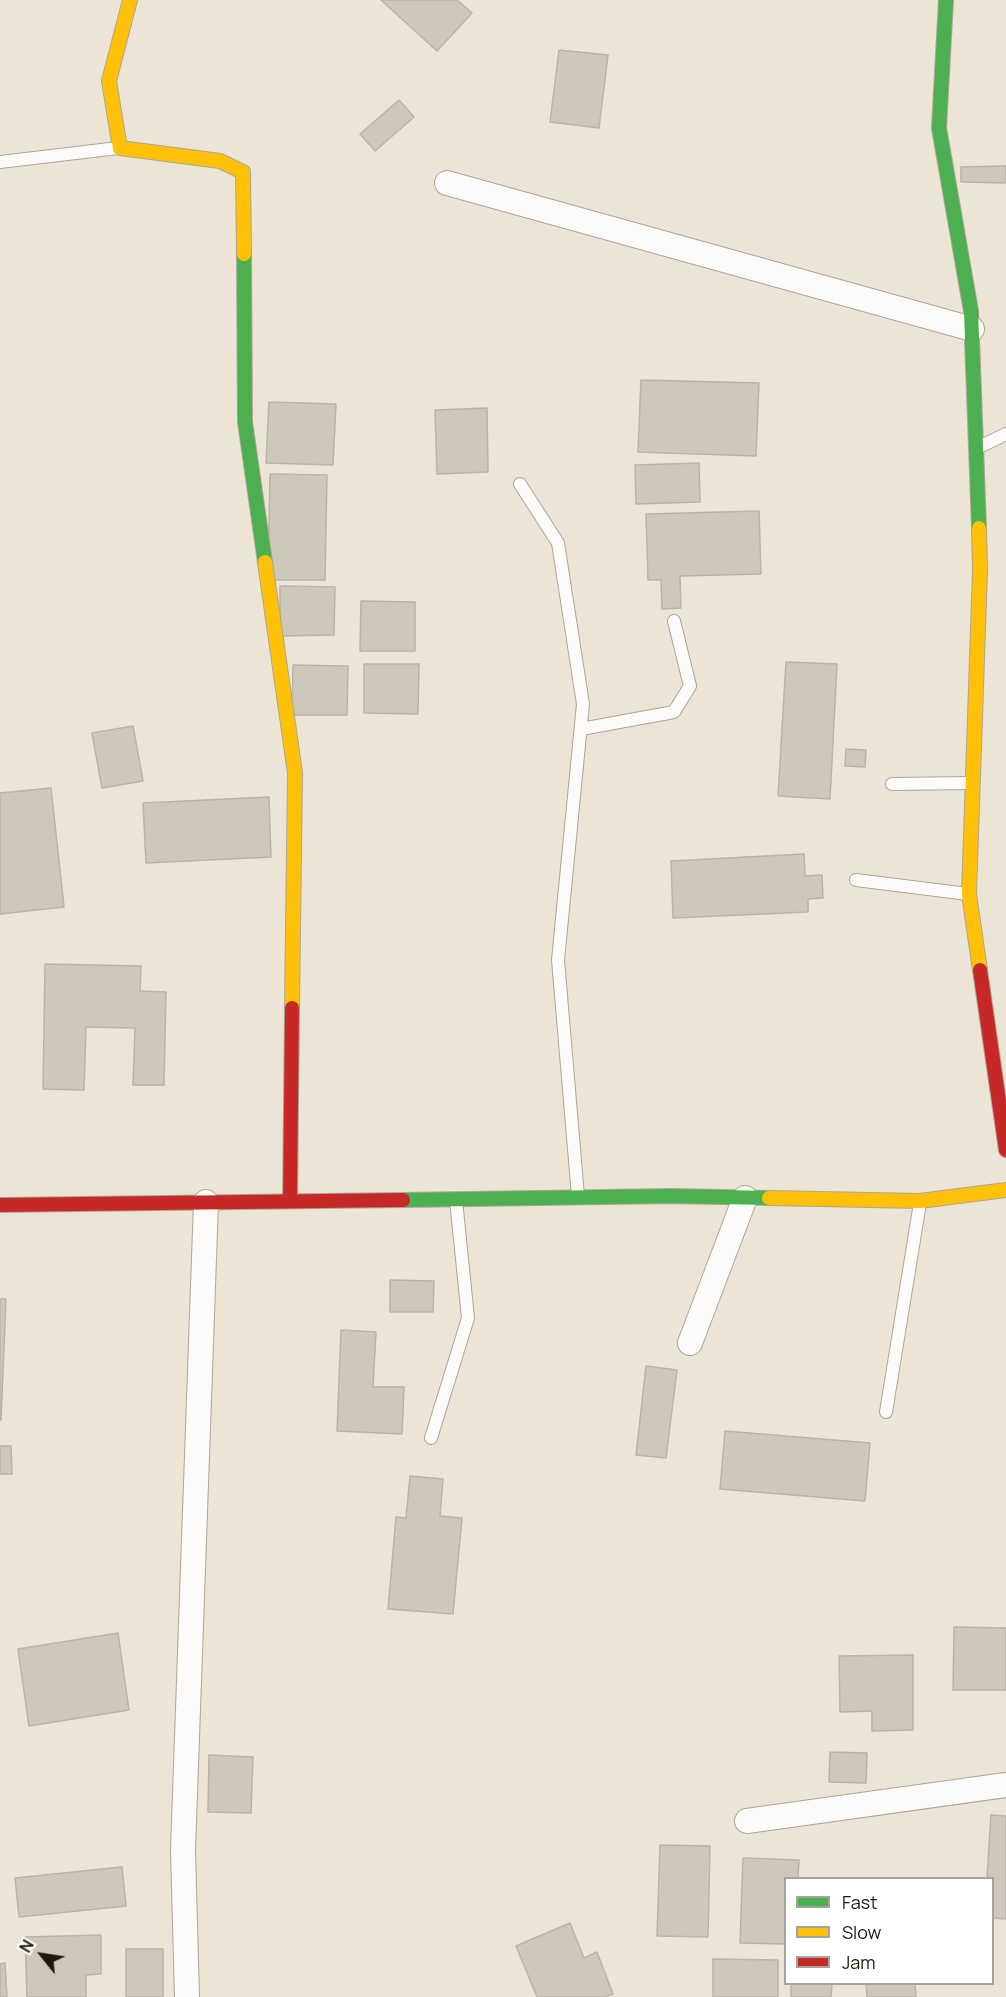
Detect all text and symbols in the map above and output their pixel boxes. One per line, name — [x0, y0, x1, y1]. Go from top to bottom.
legend — [784, 1877, 994, 1985]
text: Fast — [842, 1890, 877, 1914]
text: Slow — [842, 1920, 881, 1944]
north arrow — [12, 1925, 72, 1985]
text: N — [14, 1936, 39, 1956]
text: Jam — [842, 1950, 876, 1974]

